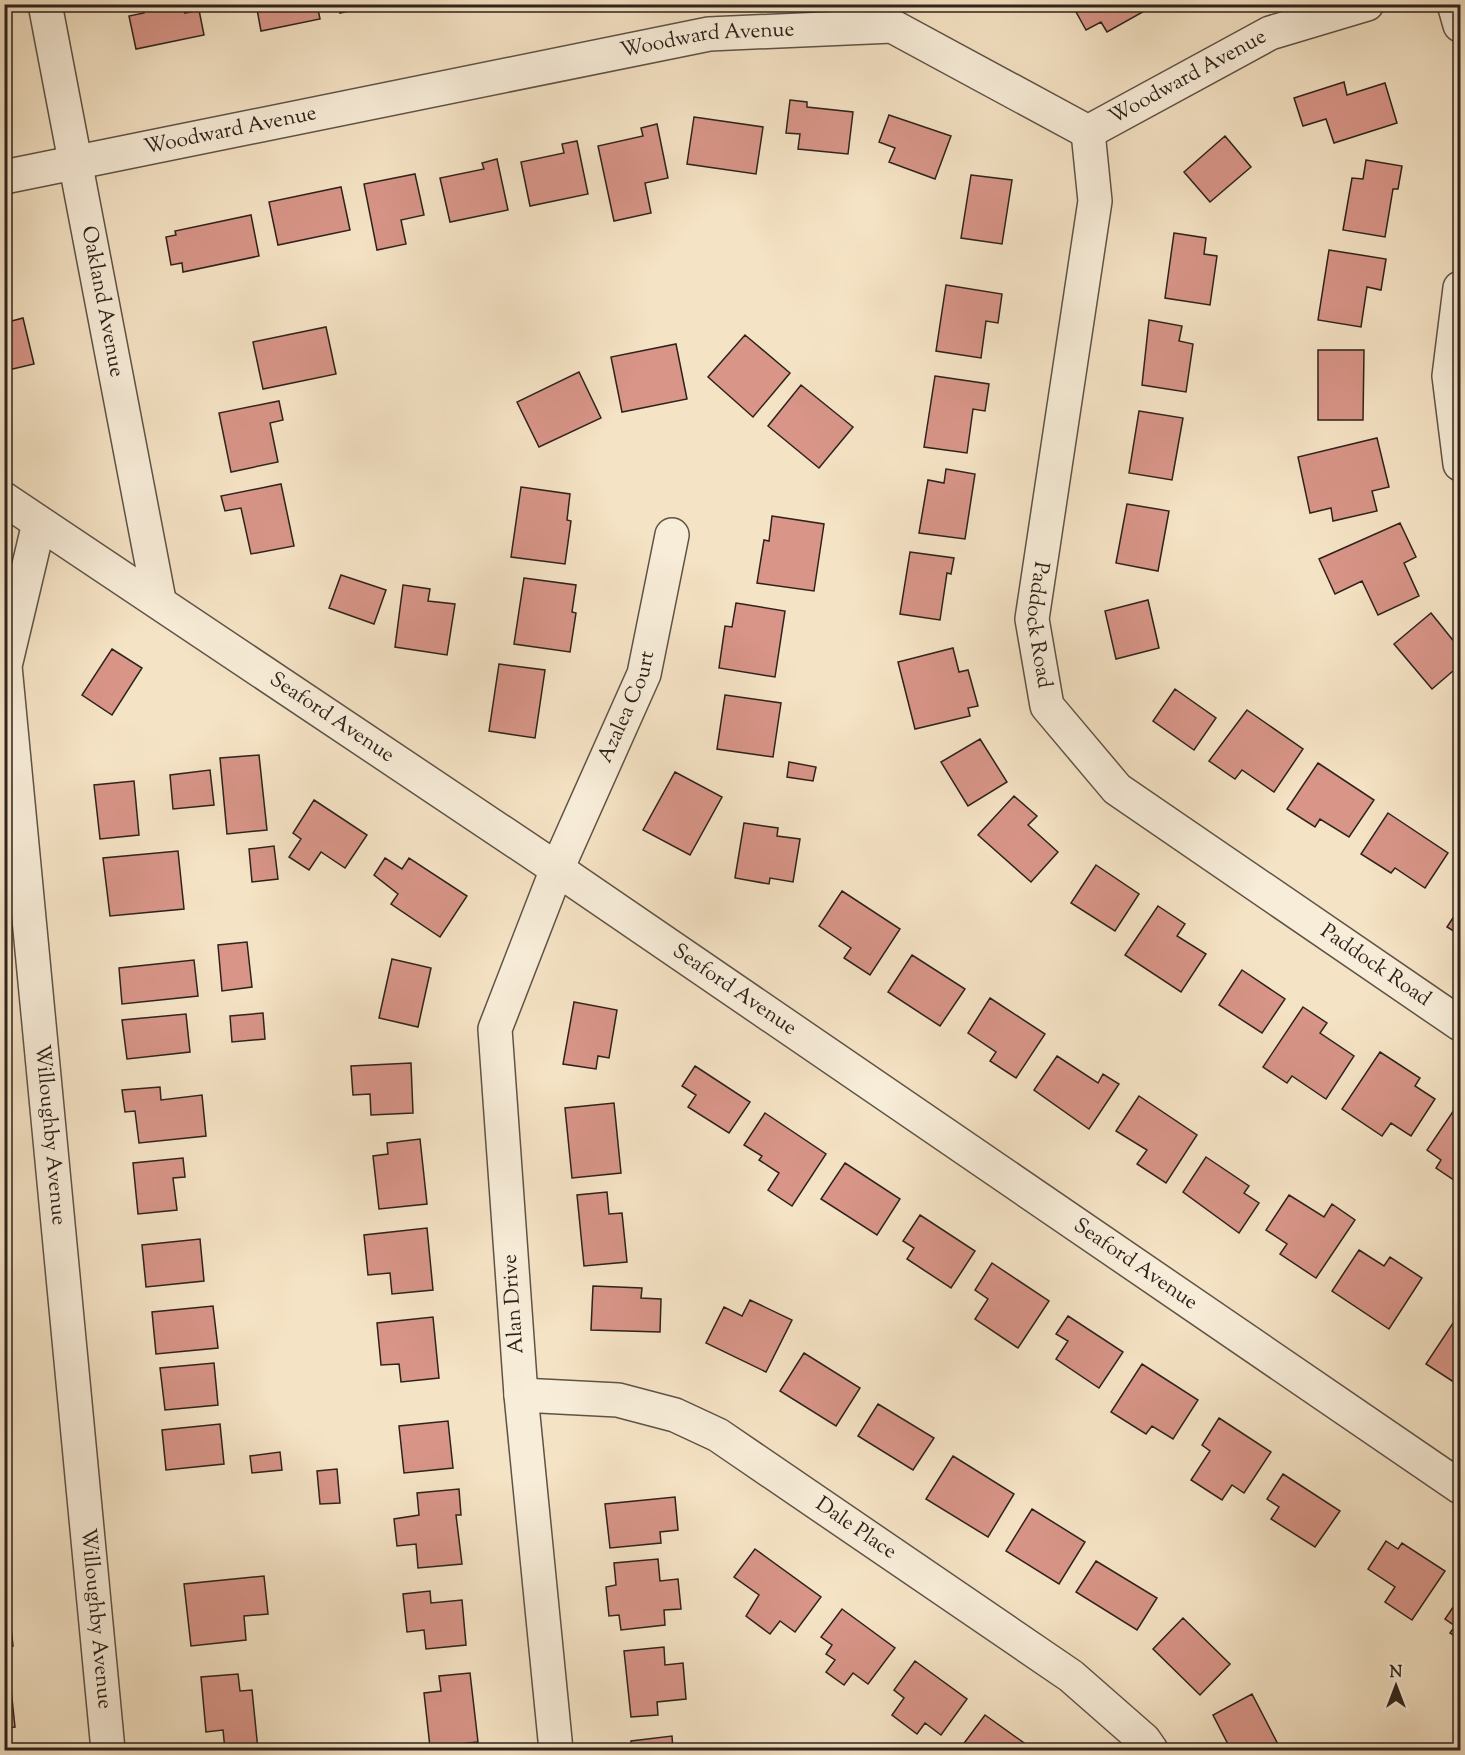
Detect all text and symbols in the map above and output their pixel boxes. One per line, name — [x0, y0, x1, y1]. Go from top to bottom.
street label: Woodward Avenue — [618, 15, 795, 67]
street label: Woodward Avenue — [1104, 23, 1272, 133]
street label: Woodward Avenue — [141, 99, 319, 163]
street label: Oakland Avenue — [73, 223, 131, 380]
street label: Paddock Road — [1017, 559, 1059, 691]
street label: Azalea Court — [591, 649, 663, 768]
street label: Seaford Avenue — [263, 665, 400, 771]
street label: Paddock Road — [1314, 917, 1437, 1015]
street label: Seaford Avenue — [666, 937, 802, 1043]
street label: Willoughby Avenue — [26, 1043, 73, 1227]
street label: Seaford Avenue — [1067, 1211, 1203, 1318]
street label: Alan Drive — [496, 1253, 532, 1355]
street label: Dale Place — [809, 1490, 902, 1567]
street label: Willoughby Avenue — [72, 1527, 119, 1711]
north arrow — [1366, 1656, 1426, 1716]
text: N — [1390, 1662, 1403, 1685]

